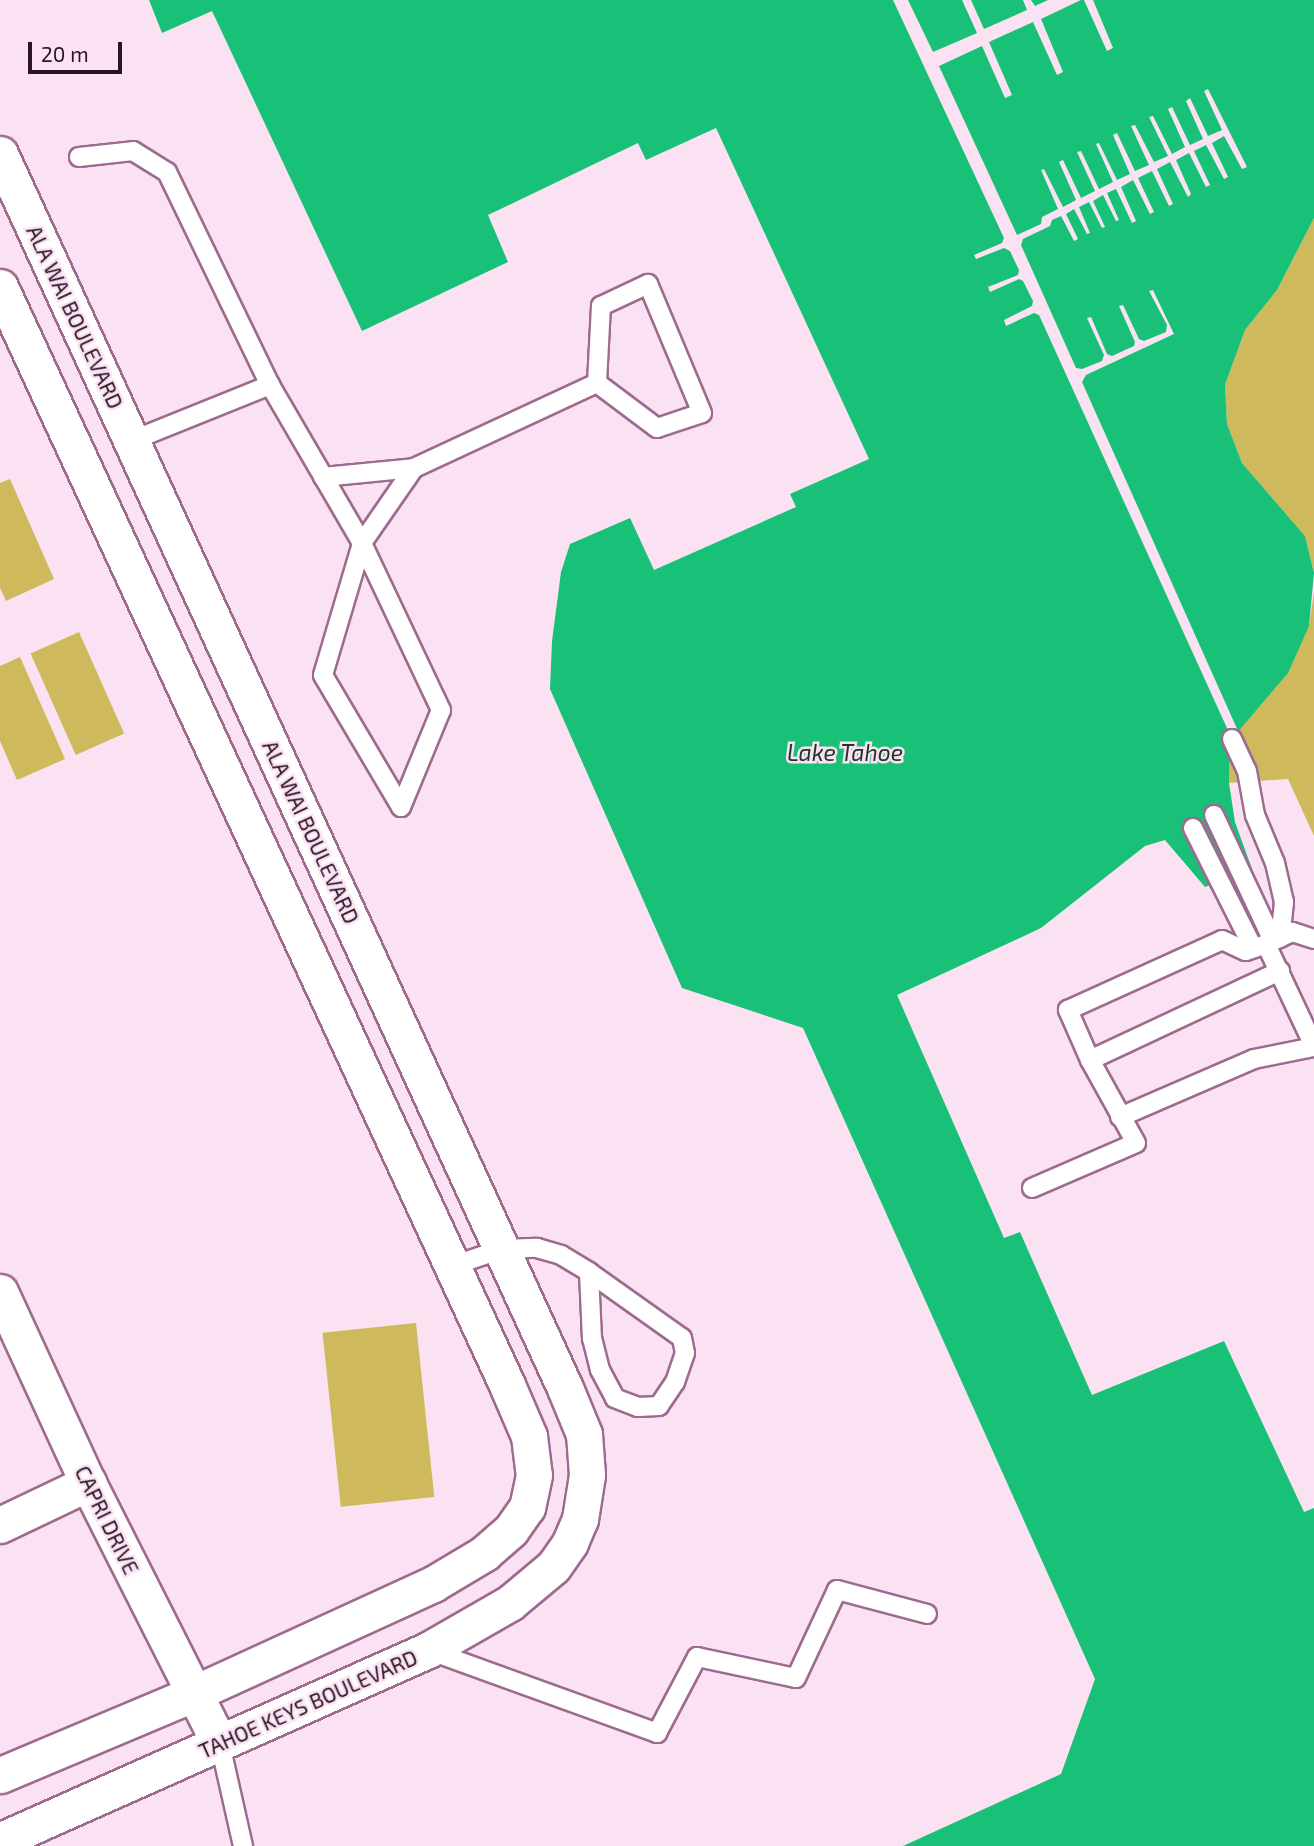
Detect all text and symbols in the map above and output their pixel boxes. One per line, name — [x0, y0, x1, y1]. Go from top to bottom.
scale bar — [32, 28, 126, 72]
text: 20 m — [41, 41, 89, 66]
street label: ALA WAI BOULEVARD — [21, 221, 129, 413]
street label: ALA WAI BOULEVARD — [257, 736, 365, 928]
water label: Lake Tahoe — [787, 738, 903, 766]
street label: CAPRI DRIVE — [70, 1462, 144, 1578]
street label: TAHOE KEYS BOULEVARD — [195, 1644, 421, 1764]

